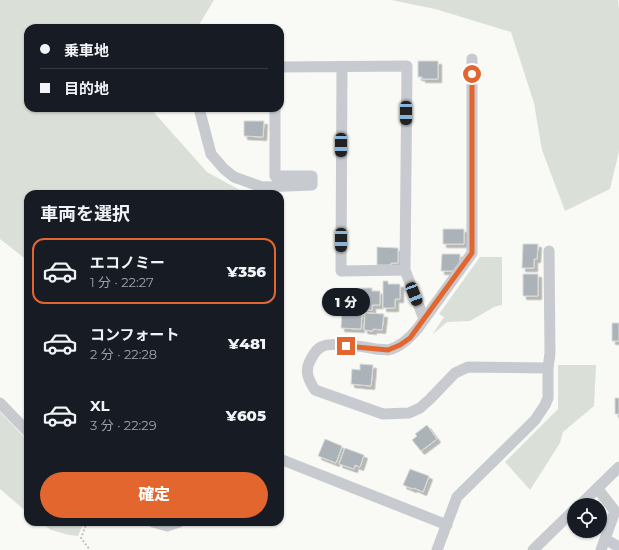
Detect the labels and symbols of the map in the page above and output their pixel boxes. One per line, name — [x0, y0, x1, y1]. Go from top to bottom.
route start — [463, 65, 481, 83]
car — [400, 101, 412, 125]
car — [335, 133, 347, 157]
car — [335, 228, 347, 252]
car — [404, 281, 424, 307]
callout: 1 分 — [322, 288, 370, 316]
route end — [337, 337, 355, 355]

